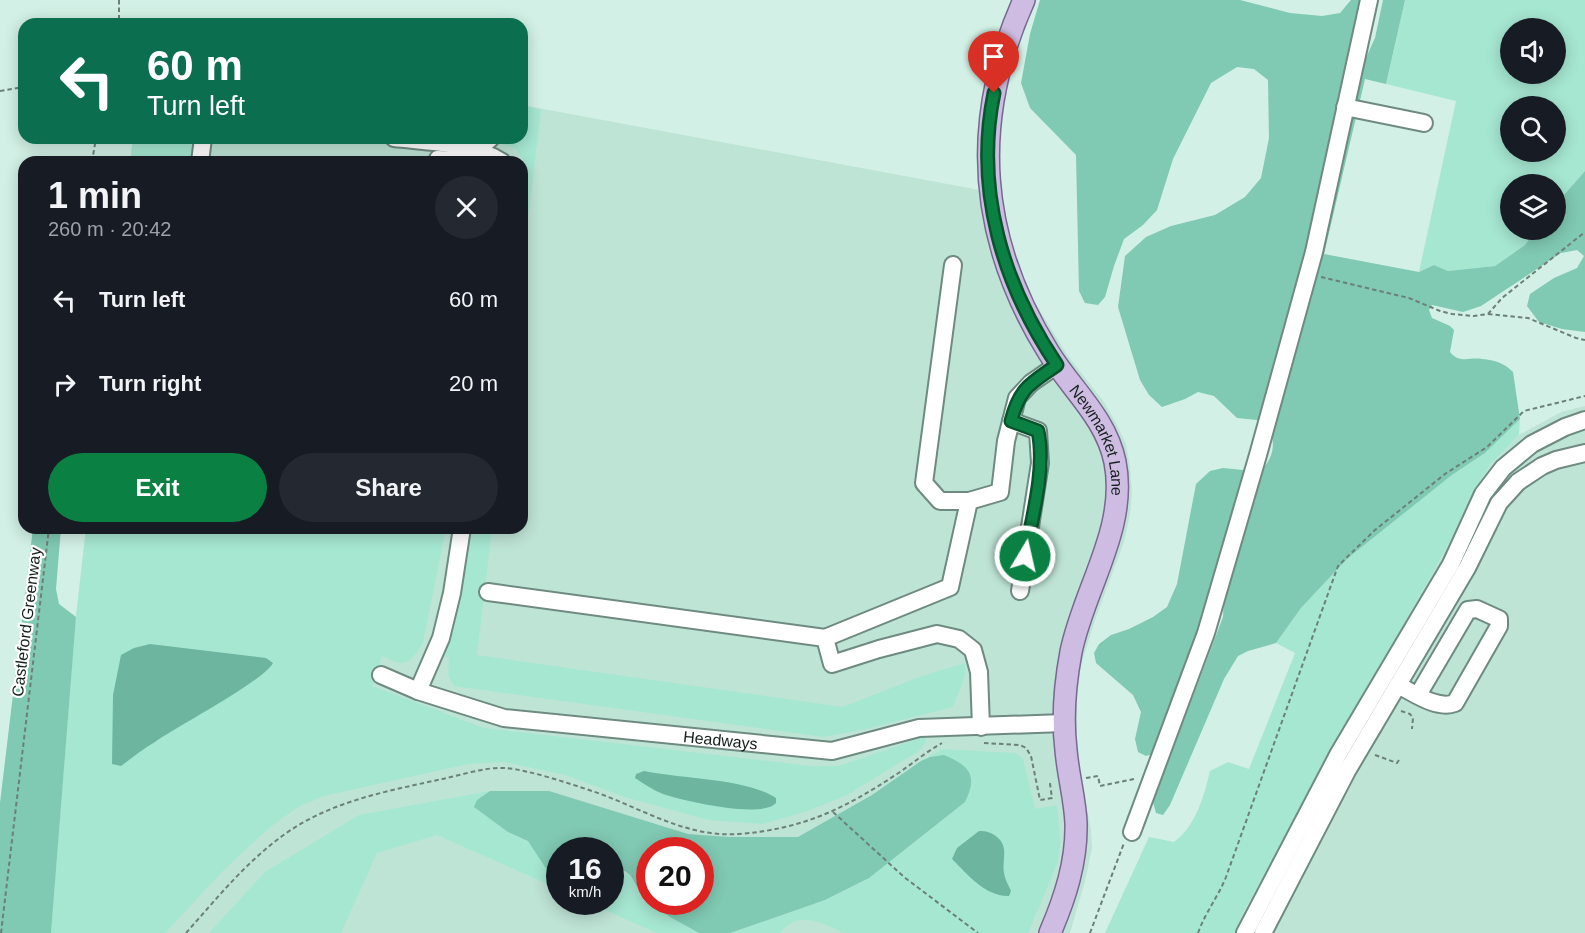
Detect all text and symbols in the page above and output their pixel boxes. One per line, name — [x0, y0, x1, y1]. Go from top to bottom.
map controls — [1500, 18, 1566, 240]
button: sound — [1500, 18, 1566, 84]
pin — [968, 31, 1019, 93]
icon: arrive — [977, 40, 1010, 73]
icon: left — [48, 42, 126, 120]
text: 60 m — [147, 42, 243, 89]
text: Turn left — [147, 91, 245, 121]
button: search — [1500, 96, 1566, 162]
button: layers — [1500, 174, 1566, 240]
text: 1 min — [48, 175, 142, 216]
button: close — [435, 176, 498, 239]
text: 260 m · 20:42 — [48, 218, 171, 240]
icon: left — [48, 284, 81, 317]
text: Turn left — [99, 287, 185, 312]
text: 60 m — [449, 287, 498, 312]
icon: right — [48, 368, 81, 401]
text: Turn right — [99, 371, 201, 396]
text: 20 m — [449, 371, 498, 396]
street label: Newmarket Lane — [1066, 382, 1125, 496]
button: Exit — [48, 453, 267, 522]
button: Share — [279, 453, 498, 522]
position arrow — [993, 524, 1057, 588]
street label: Castleford Greenway — [9, 546, 44, 698]
street label: Headways — [682, 728, 758, 752]
speed limit sign: 20 — [636, 837, 714, 915]
text: 16 — [568, 852, 602, 885]
text: km/h — [569, 883, 601, 900]

